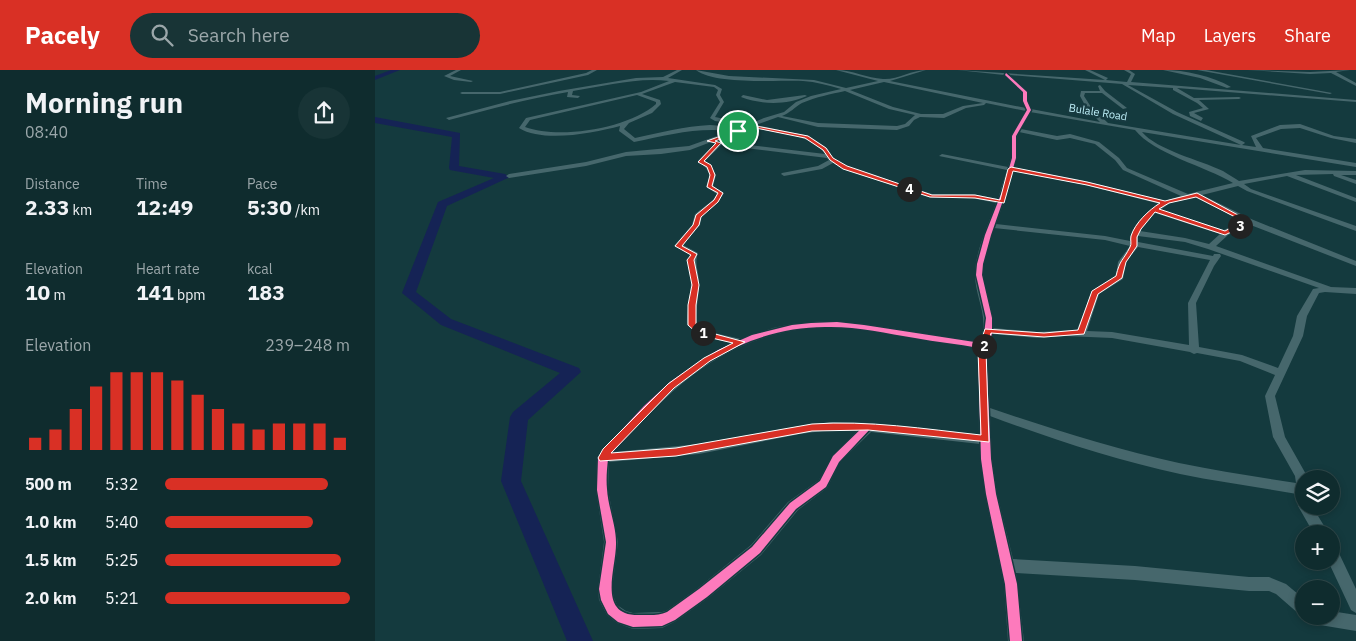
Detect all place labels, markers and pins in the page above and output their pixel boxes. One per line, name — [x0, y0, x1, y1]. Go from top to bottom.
pin — [717, 110, 759, 152]
pin: 4 — [897, 176, 921, 202]
pin: 3 — [1227, 214, 1253, 238]
pin: 1 — [691, 320, 715, 346]
pin: 2 — [971, 334, 997, 358]

